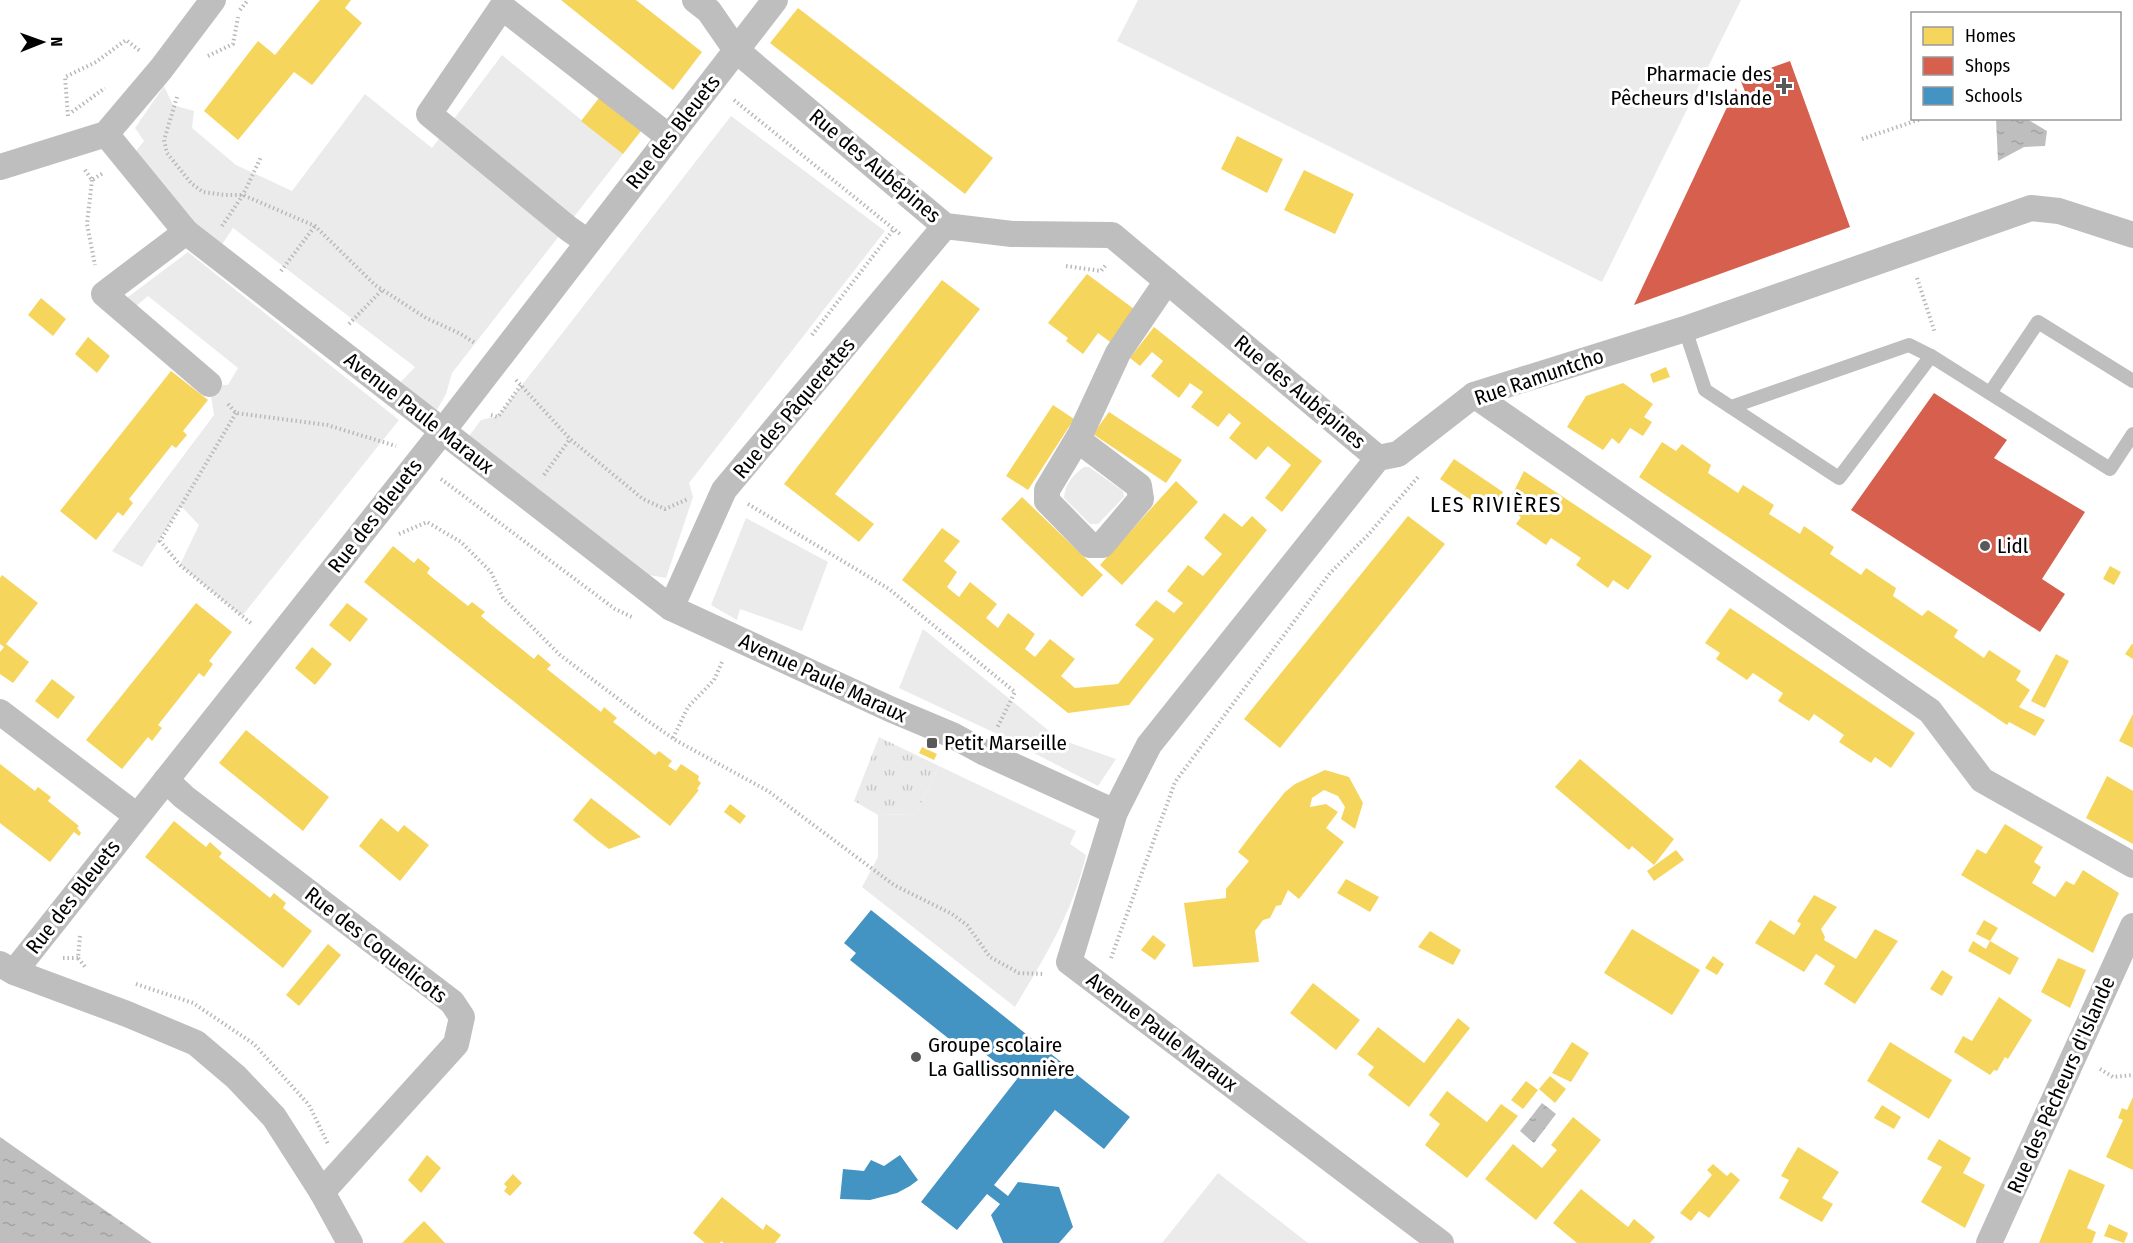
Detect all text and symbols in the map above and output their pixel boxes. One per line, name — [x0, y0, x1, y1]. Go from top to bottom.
north arrow — [12, 12, 72, 72]
legend — [1911, 12, 2121, 120]
text: Homes — [1965, 25, 2016, 47]
text: N — [47, 37, 66, 47]
text: Shops — [1965, 55, 2010, 77]
place label: Pharmacie des Pêcheurs d'Islande — [1611, 61, 1772, 111]
street label: Rue des Bleuets — [620, 70, 726, 194]
marker: Pharmacie des Pêcheurs d'Islande — [1777, 79, 1791, 93]
text: Schools — [1965, 85, 2023, 107]
street label: Rue des Aubépines — [804, 103, 946, 229]
street label: Rue des Aubépines — [1229, 329, 1371, 455]
street label: Rue des Pâquerettes — [727, 332, 861, 484]
street label: Rue Ramuntcho — [1471, 343, 1607, 411]
street label: Avenue Paule Maraux — [339, 347, 499, 480]
street label: Rue des Bleuets — [322, 454, 428, 578]
district label: LES RIVIÈRES — [1430, 491, 1562, 518]
place label: Lidl — [1997, 533, 2029, 559]
marker: Lidl — [1978, 539, 1992, 553]
street label: Avenue Paule Maraux — [735, 628, 912, 729]
place label: Petit Marseille — [944, 730, 1067, 756]
marker: Petit Marseille — [925, 736, 939, 750]
street label: Rue des Bleuets — [20, 835, 126, 959]
street label: Rue des Coquelicots — [300, 881, 452, 1009]
street label: Avenue Paule Maraux — [1081, 967, 1243, 1098]
street label: Rue des Pêcheurs d'Islande — [2001, 972, 2121, 1198]
place label: Groupe scolaire La Gallissonnière — [928, 1032, 1075, 1082]
marker: Groupe scolaire La Gallissonnière — [909, 1050, 923, 1064]

